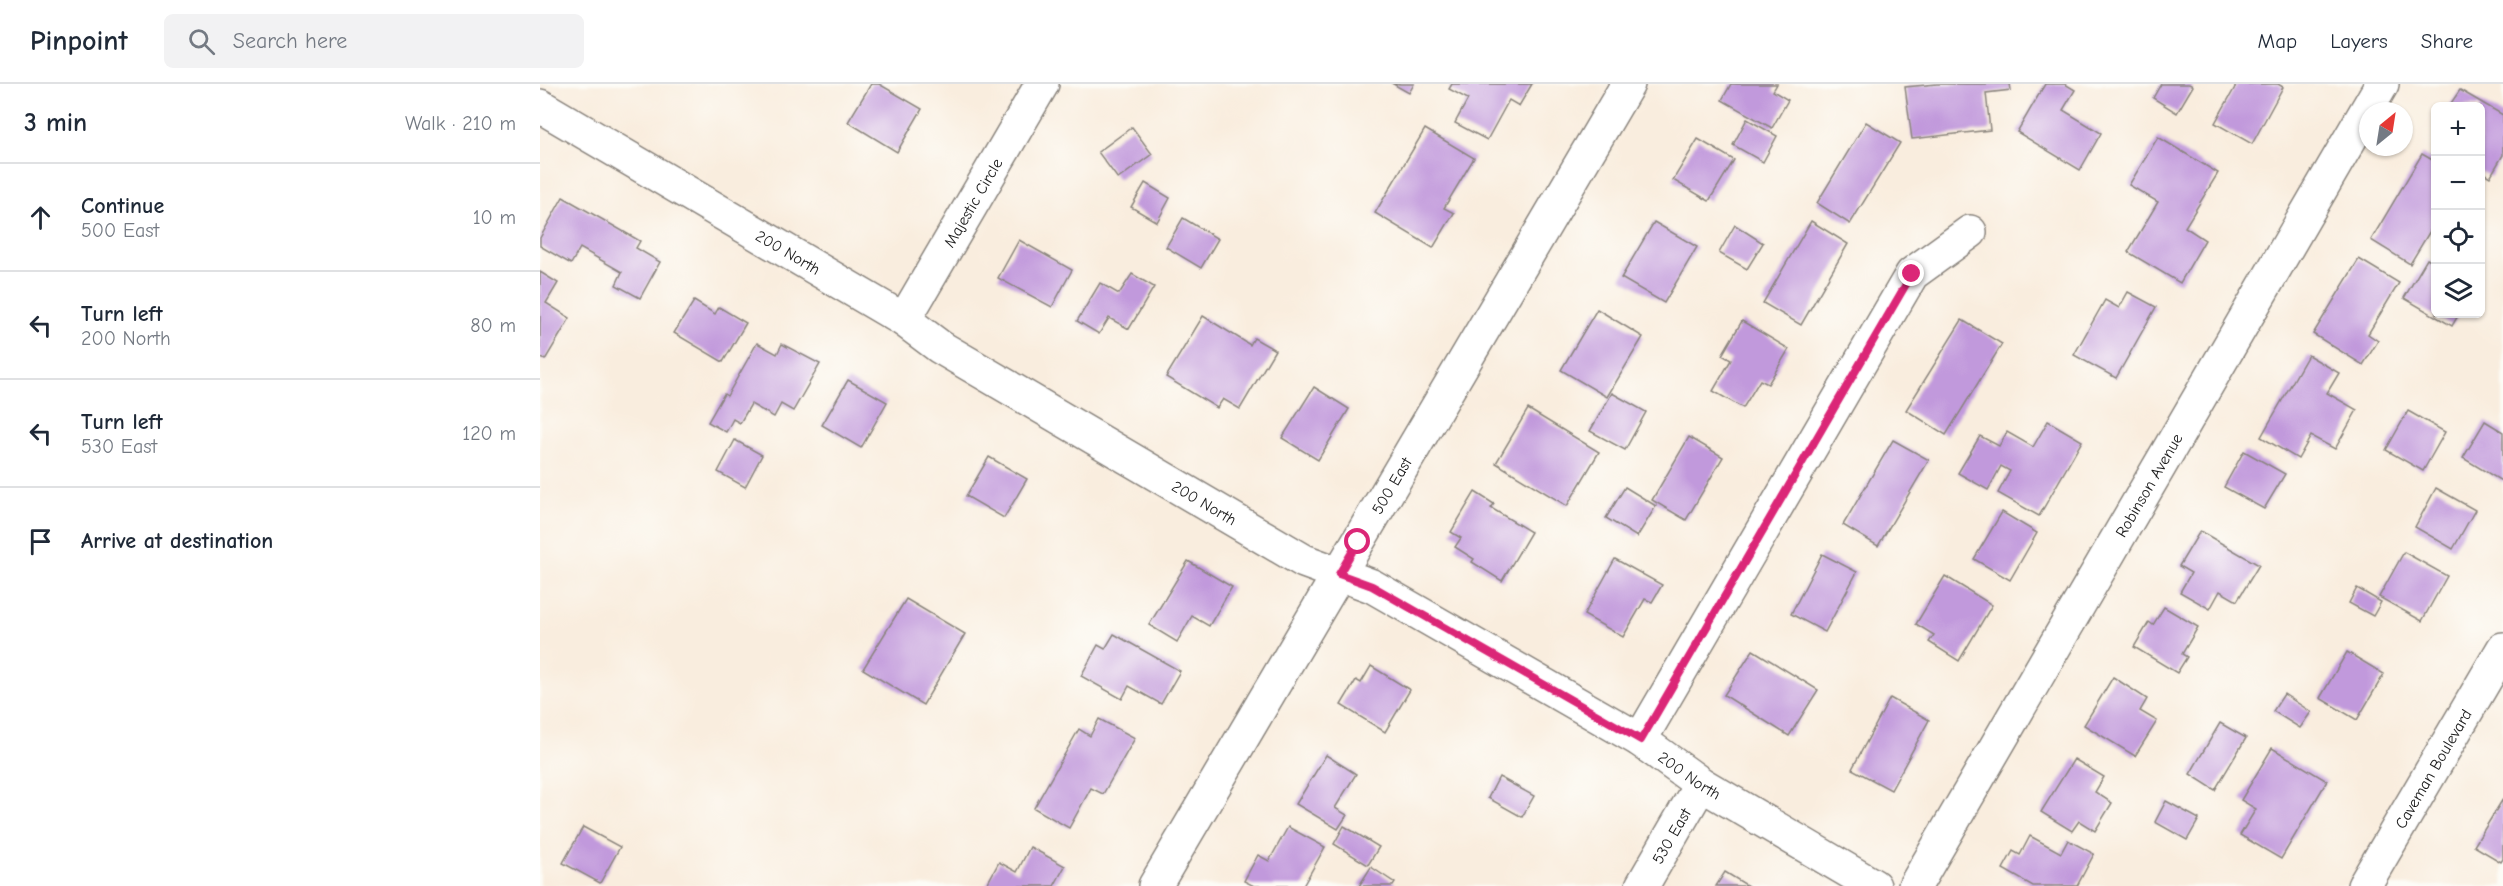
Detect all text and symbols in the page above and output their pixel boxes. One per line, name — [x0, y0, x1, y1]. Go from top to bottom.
search box — [164, 14, 584, 68]
text: Pinpoint — [30, 25, 128, 57]
icon: search — [185, 25, 218, 58]
text: Search here — [233, 28, 347, 54]
text: Map — [2258, 29, 2297, 53]
text: Layers — [2330, 29, 2388, 53]
text: Share — [2421, 29, 2473, 53]
north arrow — [2359, 102, 2413, 156]
map controls — [2431, 102, 2485, 318]
button: + — [2431, 102, 2485, 156]
text: 3 min — [24, 108, 87, 138]
text: Walk · 210 m — [405, 112, 516, 135]
street label: Majestic Circle — [940, 155, 1007, 251]
button: − — [2431, 156, 2485, 210]
text: Continue — [81, 193, 164, 219]
icon: ahead — [24, 201, 57, 234]
text: 10 m — [473, 206, 516, 229]
button: locate — [2431, 210, 2485, 264]
text: 500 East — [81, 219, 159, 242]
street label: 200 North — [752, 227, 823, 279]
route end — [1898, 260, 1924, 286]
button: layers — [2431, 264, 2485, 318]
text: Turn left — [81, 301, 163, 327]
icon: left — [24, 309, 57, 342]
text: 80 m — [470, 314, 516, 337]
text: 200 North — [81, 327, 171, 350]
text: Turn left — [81, 409, 163, 435]
icon: left — [24, 417, 57, 450]
text: 120 m — [462, 422, 516, 445]
street label: Robinson Avenue — [2112, 430, 2187, 541]
text: 530 East — [81, 435, 157, 458]
street label: 500 East — [1368, 454, 1416, 518]
street label: 200 North — [1168, 477, 1239, 529]
icon: arrive — [24, 525, 57, 558]
text: Arrive at destination — [81, 528, 273, 554]
route start — [1344, 528, 1370, 554]
street label: Caveman Boulevard — [2392, 706, 2476, 832]
street label: 200 North — [1654, 748, 1724, 804]
street label: 530 East — [1649, 805, 1695, 867]

